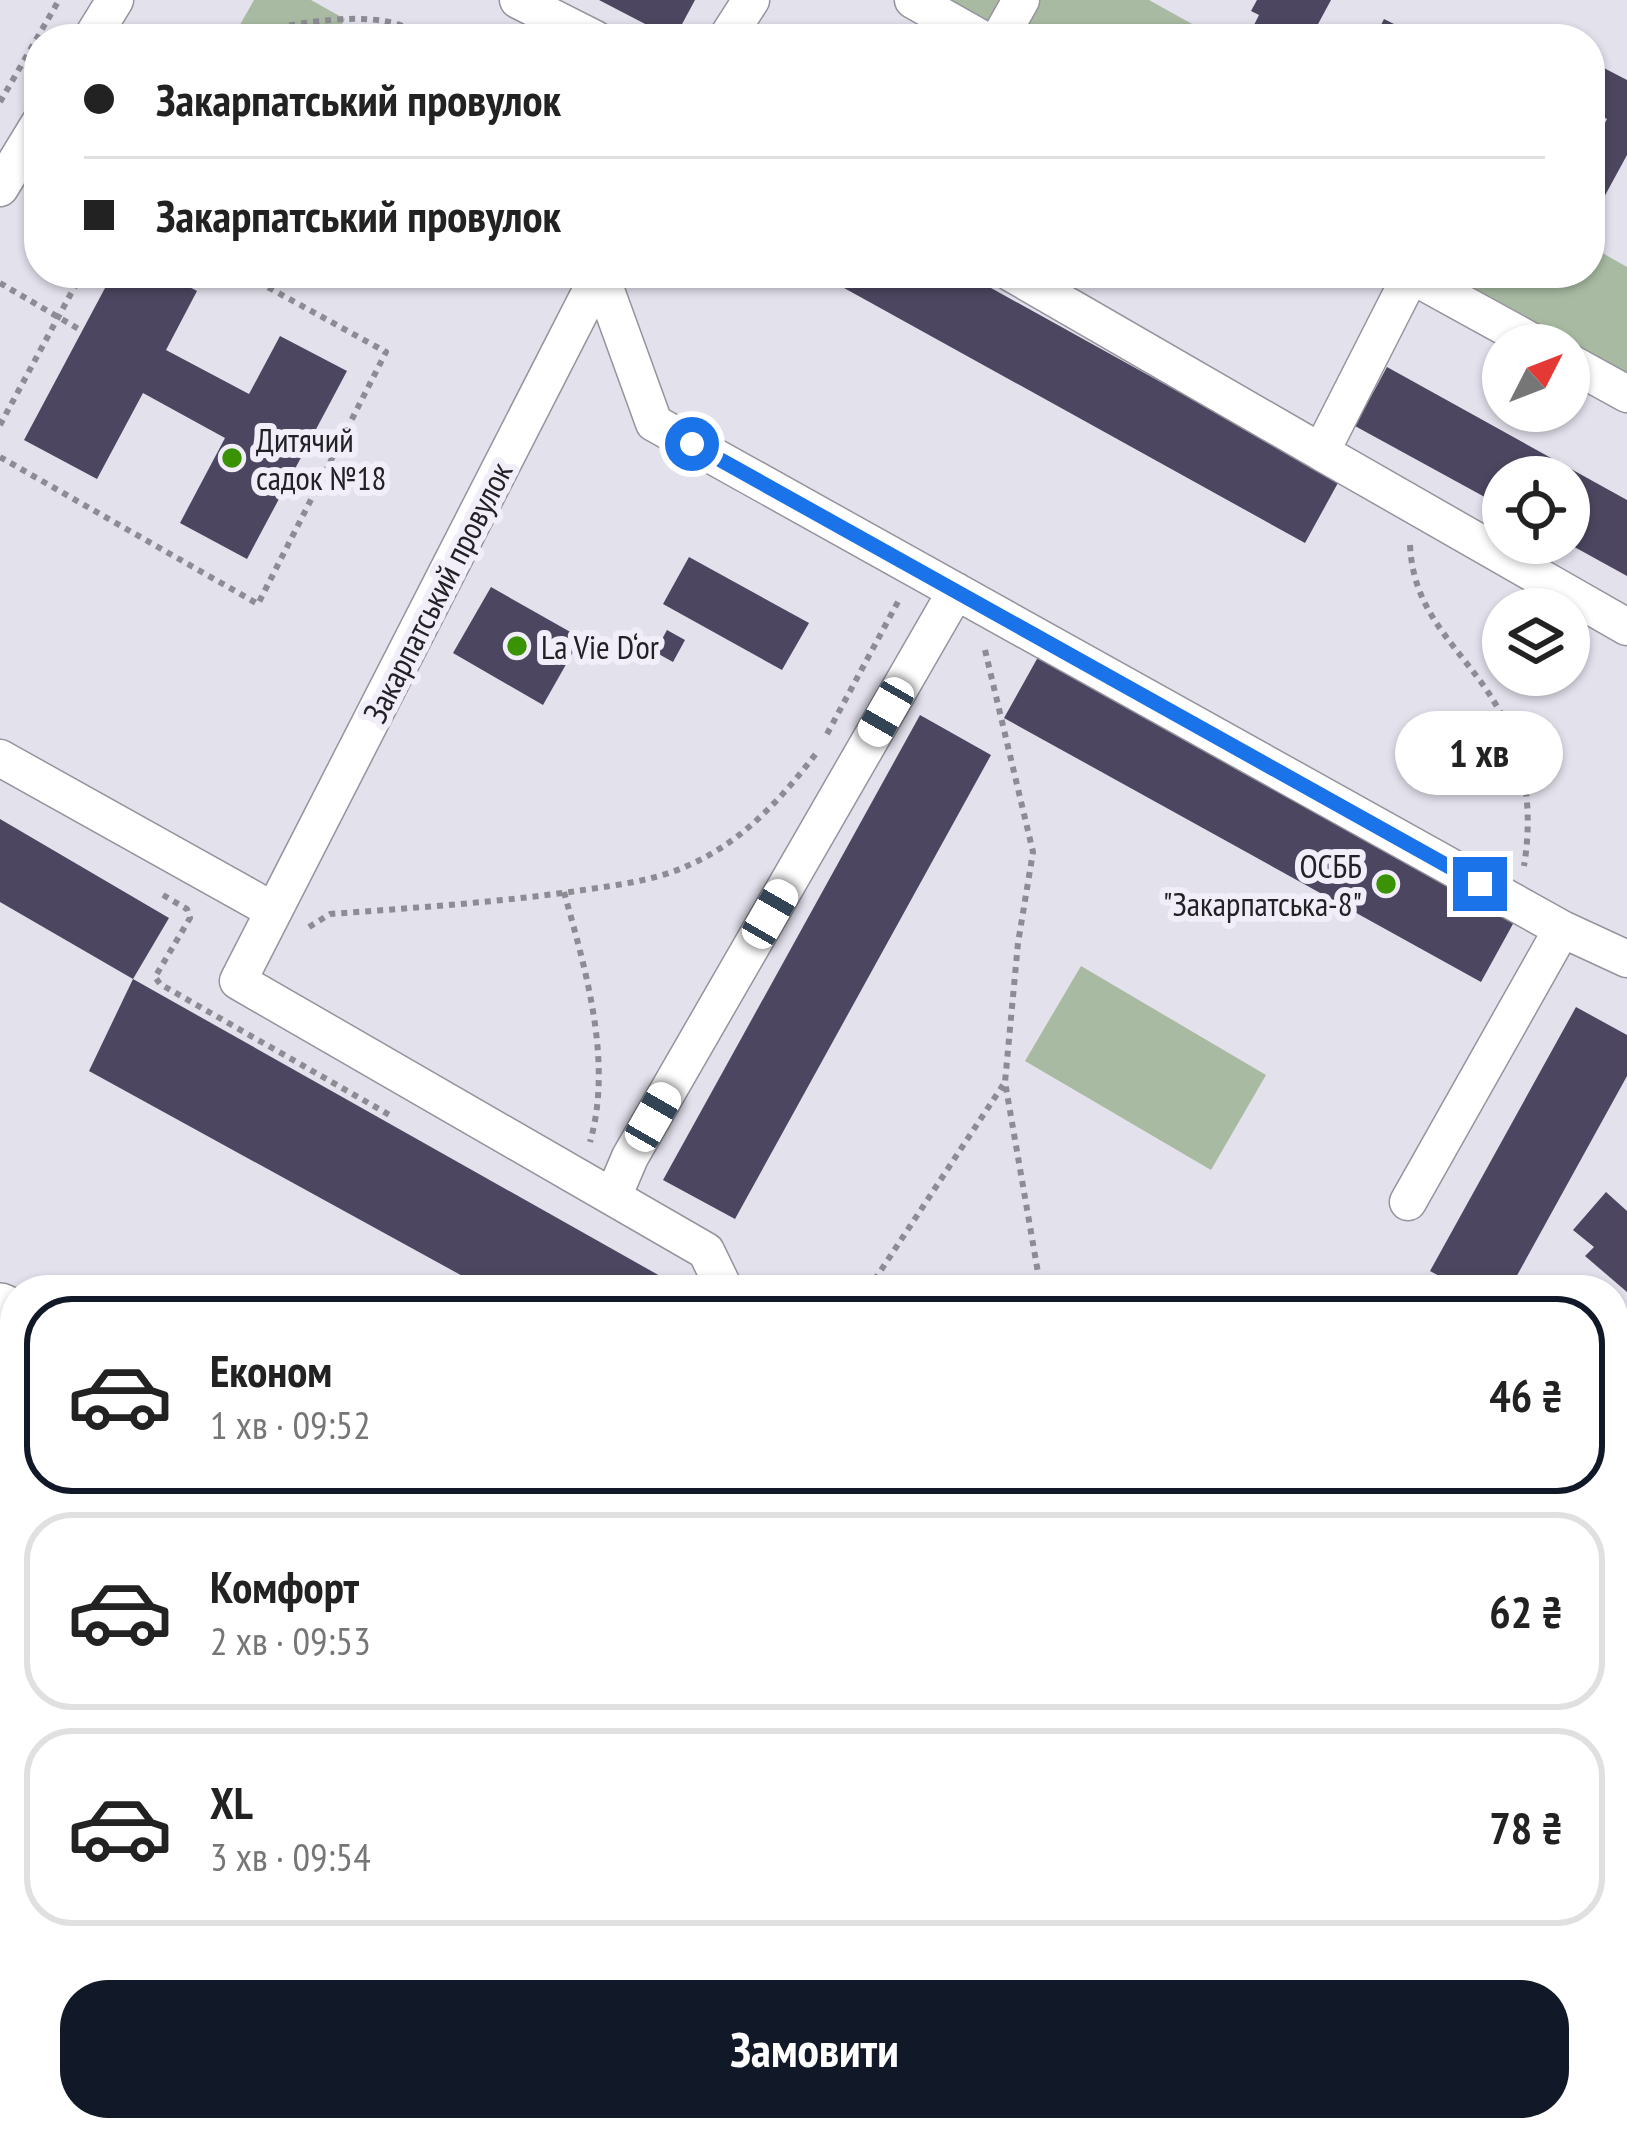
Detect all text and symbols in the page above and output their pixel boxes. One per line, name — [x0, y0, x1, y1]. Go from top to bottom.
text: Закарпатський провулок — [156, 70, 561, 128]
text: Закарпатський провулок — [156, 186, 561, 244]
north arrow — [1482, 324, 1590, 432]
map controls — [1482, 324, 1590, 696]
route start — [665, 417, 719, 471]
place label: Дитячий садок №18 — [256, 418, 386, 499]
marker: Дитячий садок №18 — [219, 445, 245, 471]
street label: Закарпатський провулок — [353, 454, 521, 730]
button: locate — [1482, 456, 1590, 564]
button: layers — [1482, 588, 1590, 696]
place label: La Vie D‘or — [541, 625, 659, 668]
marker: La Vie D‘or — [504, 633, 530, 659]
car — [852, 672, 920, 752]
callout: 1 хв — [1396, 710, 1564, 794]
text: 1 хв — [1449, 727, 1509, 778]
place label: ОСББ "Закарпатська-8" — [1163, 844, 1362, 925]
route end — [1453, 857, 1507, 911]
marker: ОСББ "Закарпатська-8" — [1373, 871, 1399, 897]
car — [736, 874, 804, 954]
car — [619, 1077, 687, 1157]
icon: car — [66, 1341, 174, 1449]
text: Економ — [210, 1341, 332, 1399]
text: 46 ₴ — [1489, 1366, 1563, 1424]
text: 1 хв · 09:52 — [210, 1399, 371, 1450]
icon: car — [66, 1557, 174, 1665]
text: Комфорт — [210, 1557, 359, 1615]
text: 62 ₴ — [1489, 1582, 1563, 1640]
text: 2 хв · 09:53 — [210, 1615, 371, 1666]
icon: car — [66, 1773, 174, 1881]
text: XL — [210, 1773, 253, 1831]
text: 78 ₴ — [1489, 1798, 1563, 1856]
text: 3 хв · 09:54 — [210, 1831, 371, 1882]
button: Замовити — [60, 1980, 1569, 2118]

